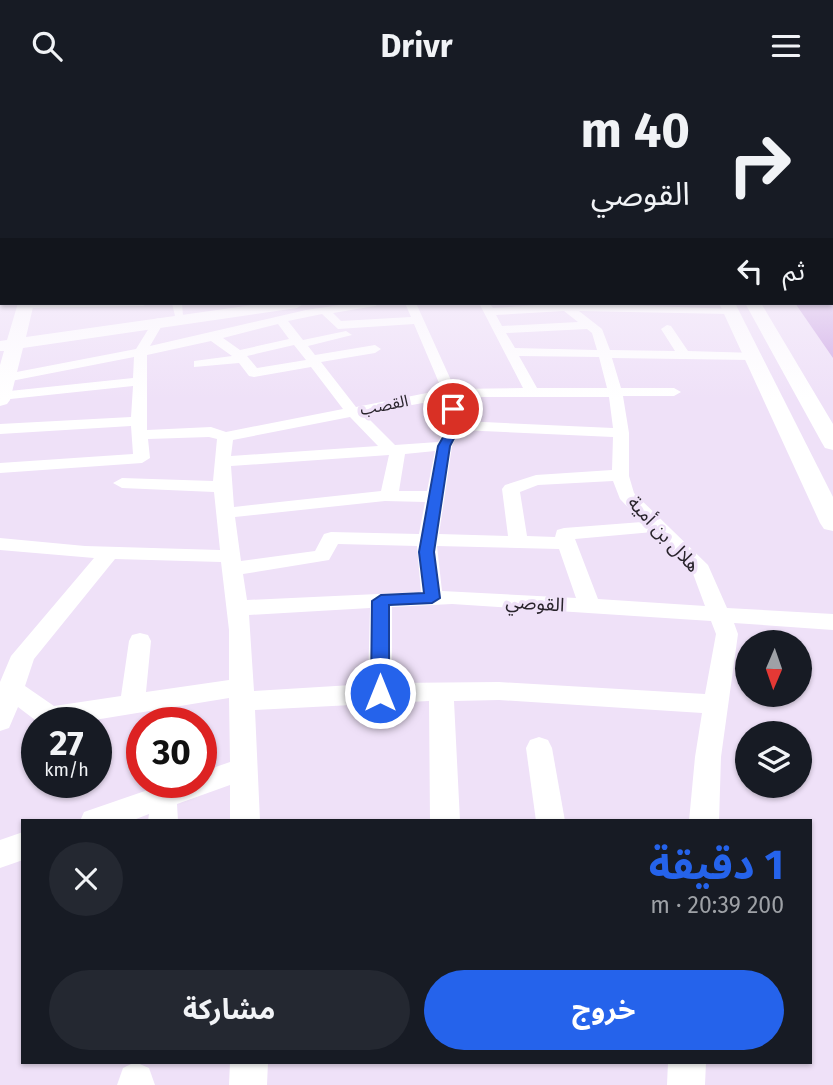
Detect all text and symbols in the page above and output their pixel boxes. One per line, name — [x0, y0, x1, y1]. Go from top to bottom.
icon: search — [28, 27, 66, 65]
text: Drivr — [381, 27, 452, 65]
icon: menu — [767, 27, 805, 65]
text: 40 m — [581, 101, 690, 160]
icon: right — [714, 119, 805, 210]
text: القوصي — [591, 175, 690, 213]
icon: left — [731, 252, 769, 290]
text: ثم — [783, 256, 805, 287]
pin — [423, 379, 483, 439]
icon: arrive — [434, 390, 472, 428]
street label: القصب — [358, 391, 410, 419]
street label: هلال بن أمية — [623, 491, 705, 577]
street label: القوصي — [505, 589, 565, 620]
north arrow — [735, 630, 812, 707]
map controls — [735, 630, 812, 798]
position arrow — [343, 656, 417, 730]
speed limit sign: 30 — [126, 707, 217, 798]
button: layers — [735, 721, 812, 798]
text: 27 — [49, 722, 84, 764]
text: km/h — [44, 759, 89, 781]
text: 1 دقيقة — [649, 840, 784, 890]
button: close — [49, 842, 123, 916]
text: 200 m · 20:39 — [650, 891, 784, 919]
button: مشاركة — [49, 970, 410, 1050]
button: خروج — [424, 970, 784, 1050]

